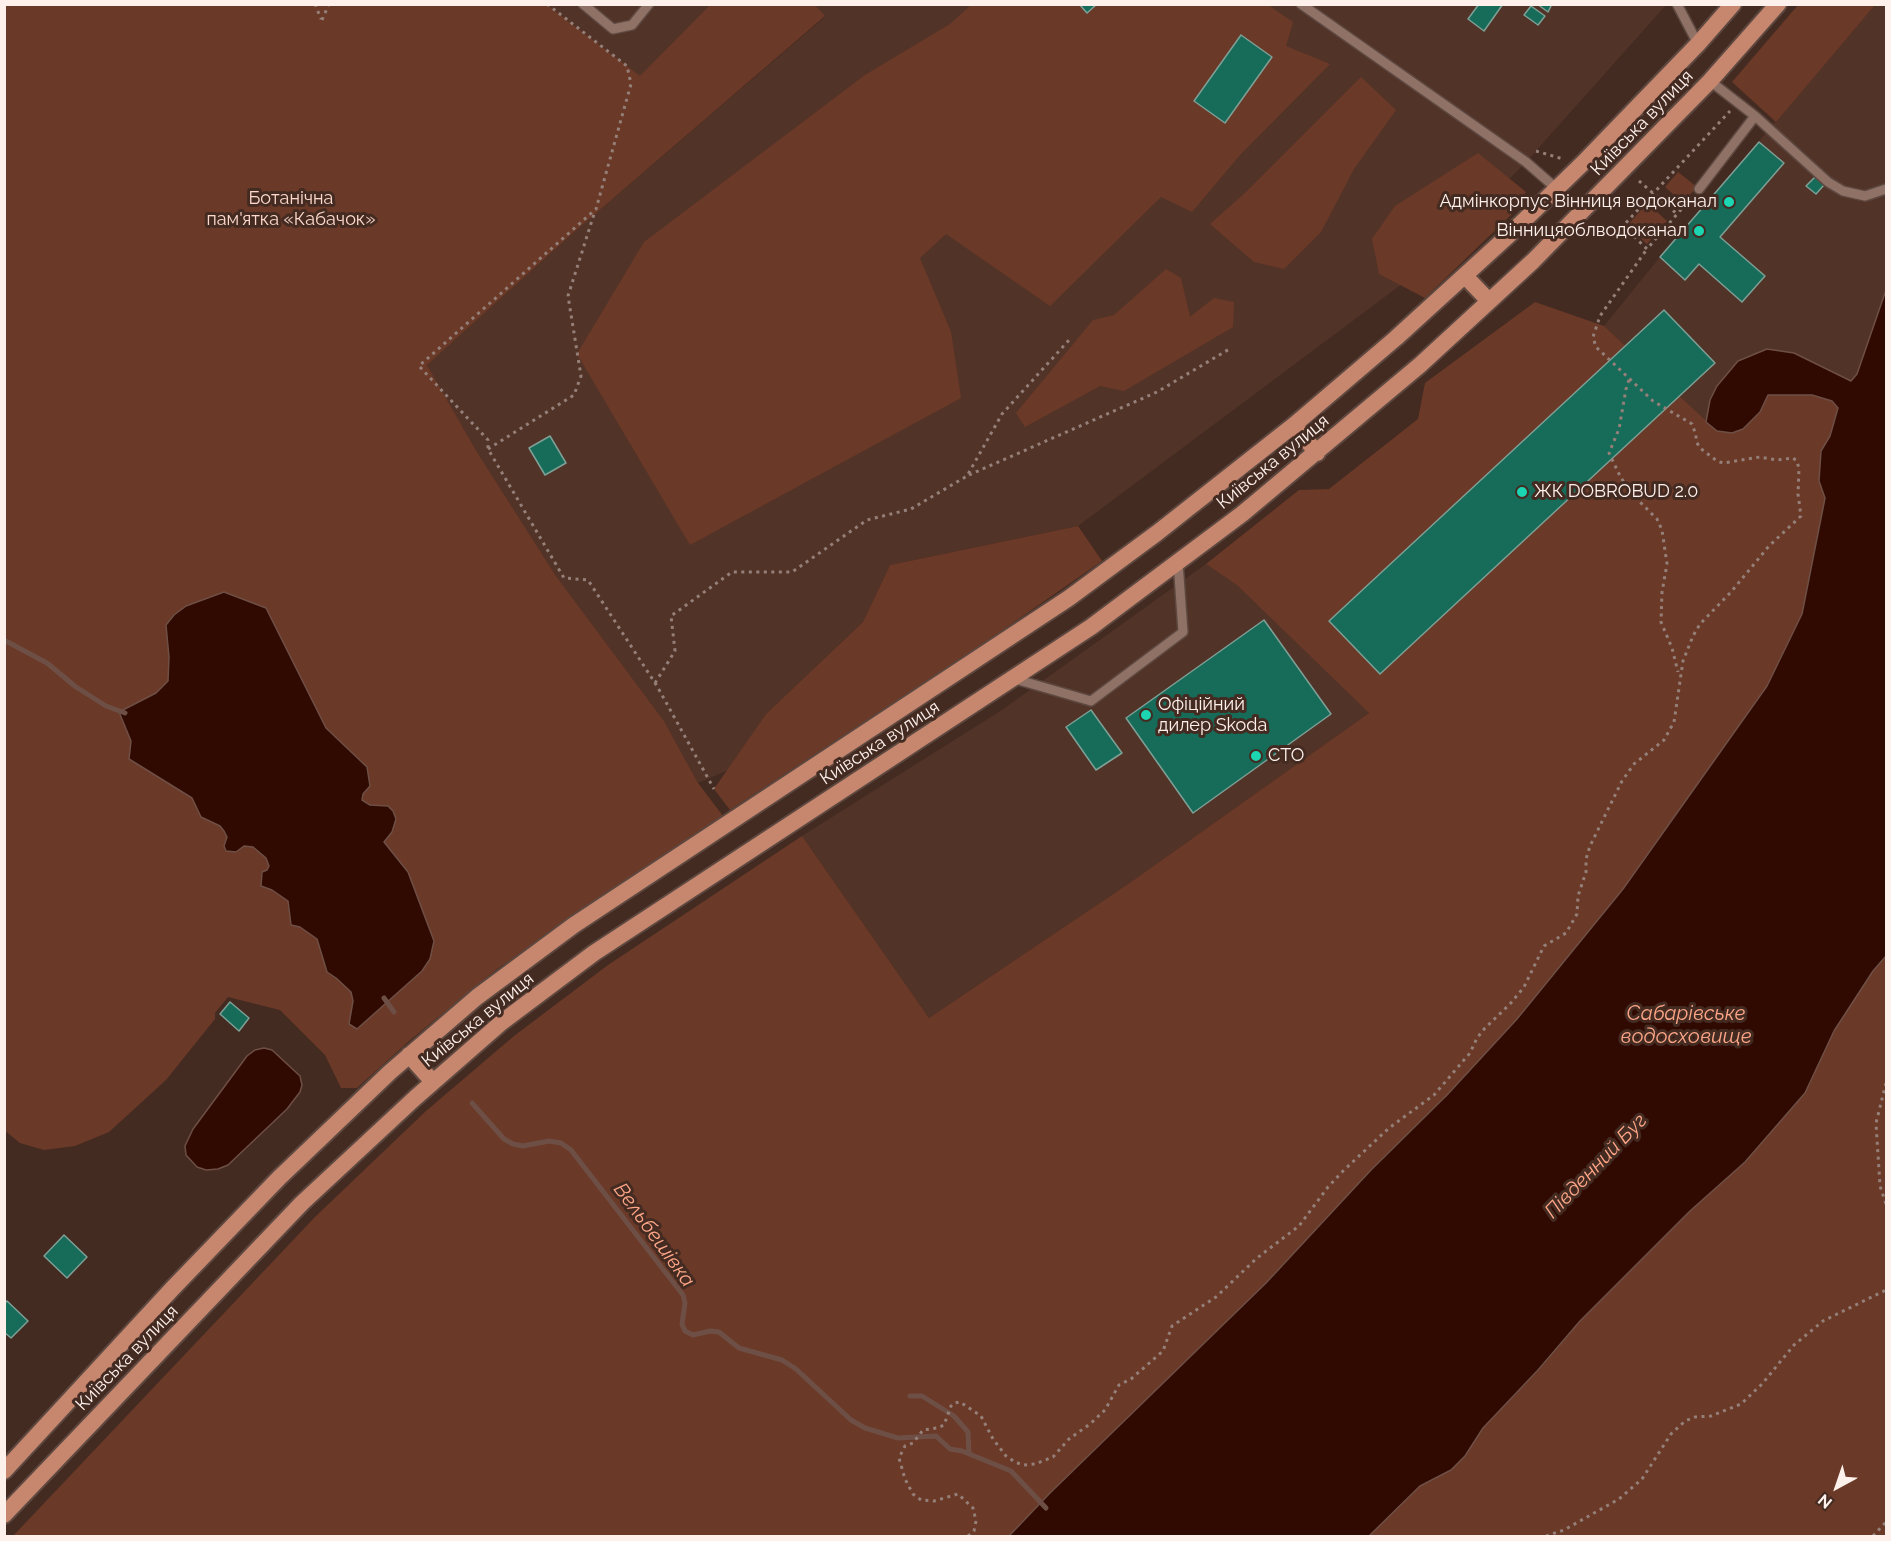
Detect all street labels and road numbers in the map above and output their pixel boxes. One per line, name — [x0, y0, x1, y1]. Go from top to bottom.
street label: Київська вулиця — [1586, 66, 1698, 180]
street label: Київська вулиця — [1213, 410, 1333, 514]
street label: Київська вулиця — [816, 696, 944, 790]
street label: Київська вулиця — [418, 968, 538, 1072]
street label: Київська вулиця — [71, 1301, 183, 1415]

